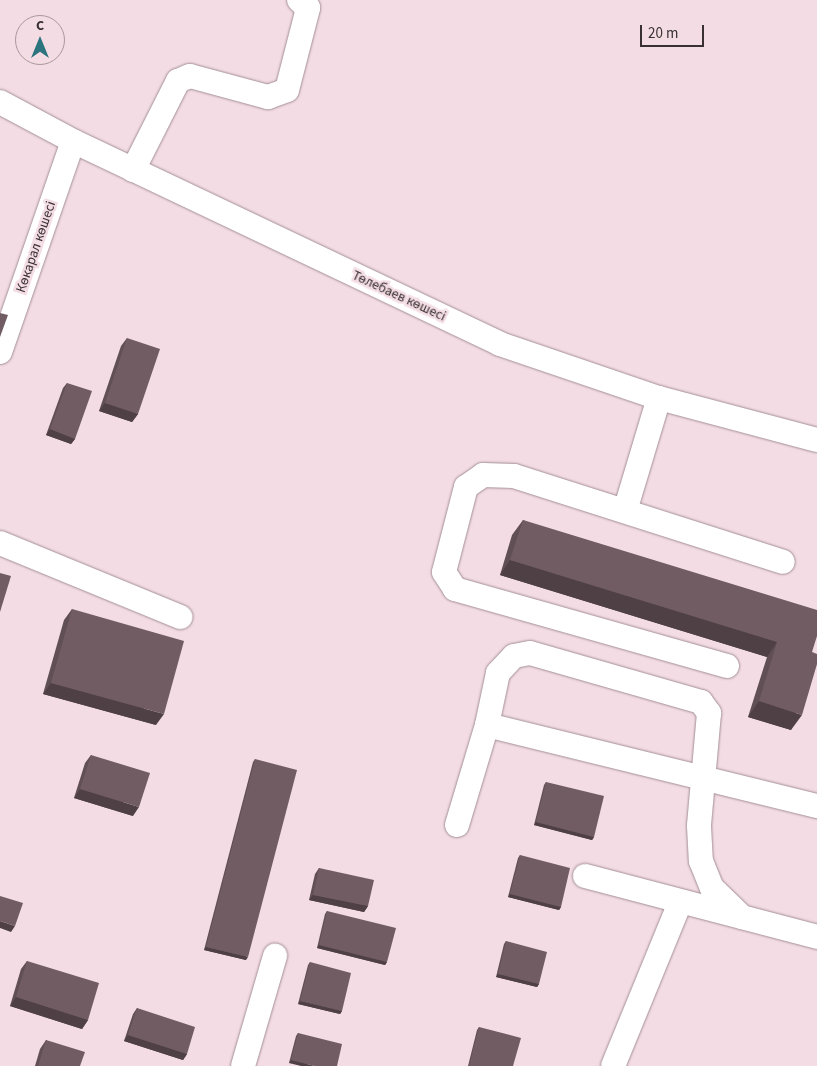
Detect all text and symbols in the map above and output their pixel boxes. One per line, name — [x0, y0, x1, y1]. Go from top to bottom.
north arrow — [15, 15, 65, 65]
scale bar — [642, 15, 706, 47]
text: С — [36, 16, 44, 36]
text: 20 m — [648, 23, 678, 44]
street label: Көкарал көшесі — [12, 199, 60, 295]
street label: Төлебаев көшесі — [349, 267, 449, 325]

